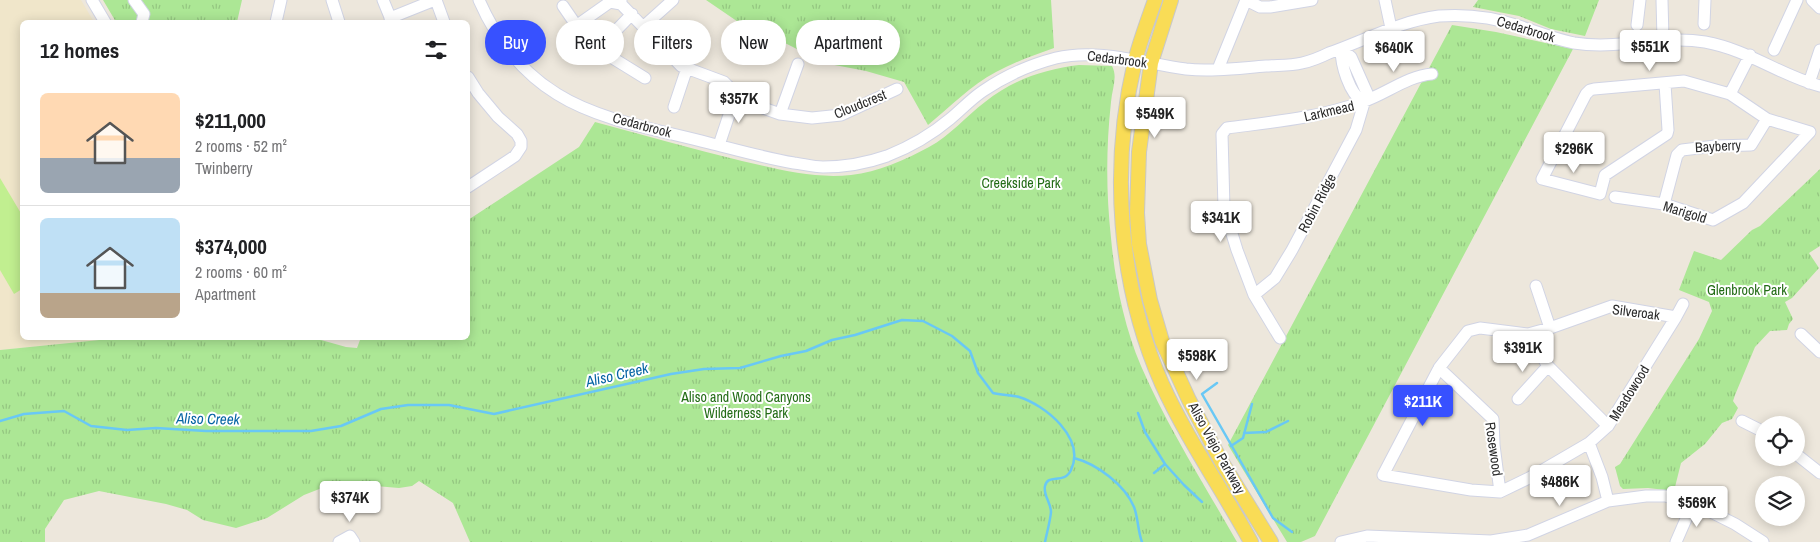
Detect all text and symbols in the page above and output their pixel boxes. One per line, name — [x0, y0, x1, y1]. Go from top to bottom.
street label: Cedarbrook — [1495, 12, 1558, 46]
chip: Buy — [485, 20, 546, 65]
chip: Rent — [556, 20, 624, 65]
chip: Filters — [634, 20, 711, 65]
chip: New — [721, 20, 786, 65]
chip: Apartment — [796, 20, 900, 65]
pin: $640K — [1359, 30, 1429, 73]
pin: $551K — [1615, 30, 1685, 72]
text: $551K — [1631, 35, 1669, 57]
text: 12 homes — [40, 36, 119, 65]
icon: filters — [422, 36, 450, 64]
text: $640K — [1375, 36, 1413, 58]
street label: Cedarbrook — [1086, 46, 1148, 72]
pin: $357K — [704, 82, 774, 124]
street label: Cloudcrest — [831, 85, 889, 123]
text: $357K — [720, 87, 758, 109]
pin: $549K — [1120, 96, 1190, 139]
street label: Larkmead — [1302, 96, 1356, 126]
text: $549K — [1136, 102, 1174, 124]
text: $211,000 — [195, 106, 266, 135]
street label: Cedarbrook — [611, 109, 674, 142]
icon: home — [80, 113, 140, 173]
pin: $296K — [1539, 132, 1609, 174]
text: 2 rooms · 52 m² — [195, 135, 287, 157]
street label: Bayberry — [1695, 136, 1742, 156]
text: $296K — [1555, 137, 1593, 159]
text: Twinberry — [195, 157, 253, 179]
street label: Robin Ridge — [1294, 170, 1340, 236]
park label: Creekside Park — [981, 174, 1061, 192]
street label: Marigold — [1661, 197, 1709, 227]
pin: $341K — [1186, 200, 1256, 243]
text: $341K — [1202, 206, 1240, 228]
text: $374,000 — [195, 232, 267, 261]
icon: home — [80, 238, 140, 298]
text: 2 rooms · 60 m² — [195, 261, 287, 283]
park label: Glenbrook Park — [1707, 281, 1787, 299]
text: Apartment — [195, 283, 256, 305]
street label: Silveroak — [1611, 300, 1661, 324]
pin: $391K — [1488, 330, 1558, 373]
text: $391K — [1504, 336, 1542, 358]
pin: $598K — [1162, 338, 1232, 381]
text: $598K — [1178, 344, 1216, 366]
water label: Aliso Creek — [583, 357, 651, 392]
street label: Meadowood — [1605, 362, 1653, 424]
pin: $211K — [1388, 384, 1458, 427]
park label: Aliso and Wood Canyons Wilderness Park — [680, 388, 811, 422]
text: $211K — [1404, 390, 1442, 412]
street label: Aliso Viejo Parkway — [1184, 398, 1250, 497]
water label: Aliso Creek — [175, 407, 241, 430]
map controls — [1755, 416, 1805, 526]
button: locate — [1755, 416, 1805, 466]
street label: Rosewood — [1481, 421, 1507, 477]
pin: $486K — [1525, 464, 1595, 507]
text: $486K — [1541, 470, 1579, 492]
button: layers — [1755, 476, 1805, 526]
pin: $374K — [315, 480, 385, 523]
text: $374K — [331, 486, 369, 508]
pin: $569K — [1662, 486, 1732, 528]
text: $569K — [1678, 491, 1716, 513]

